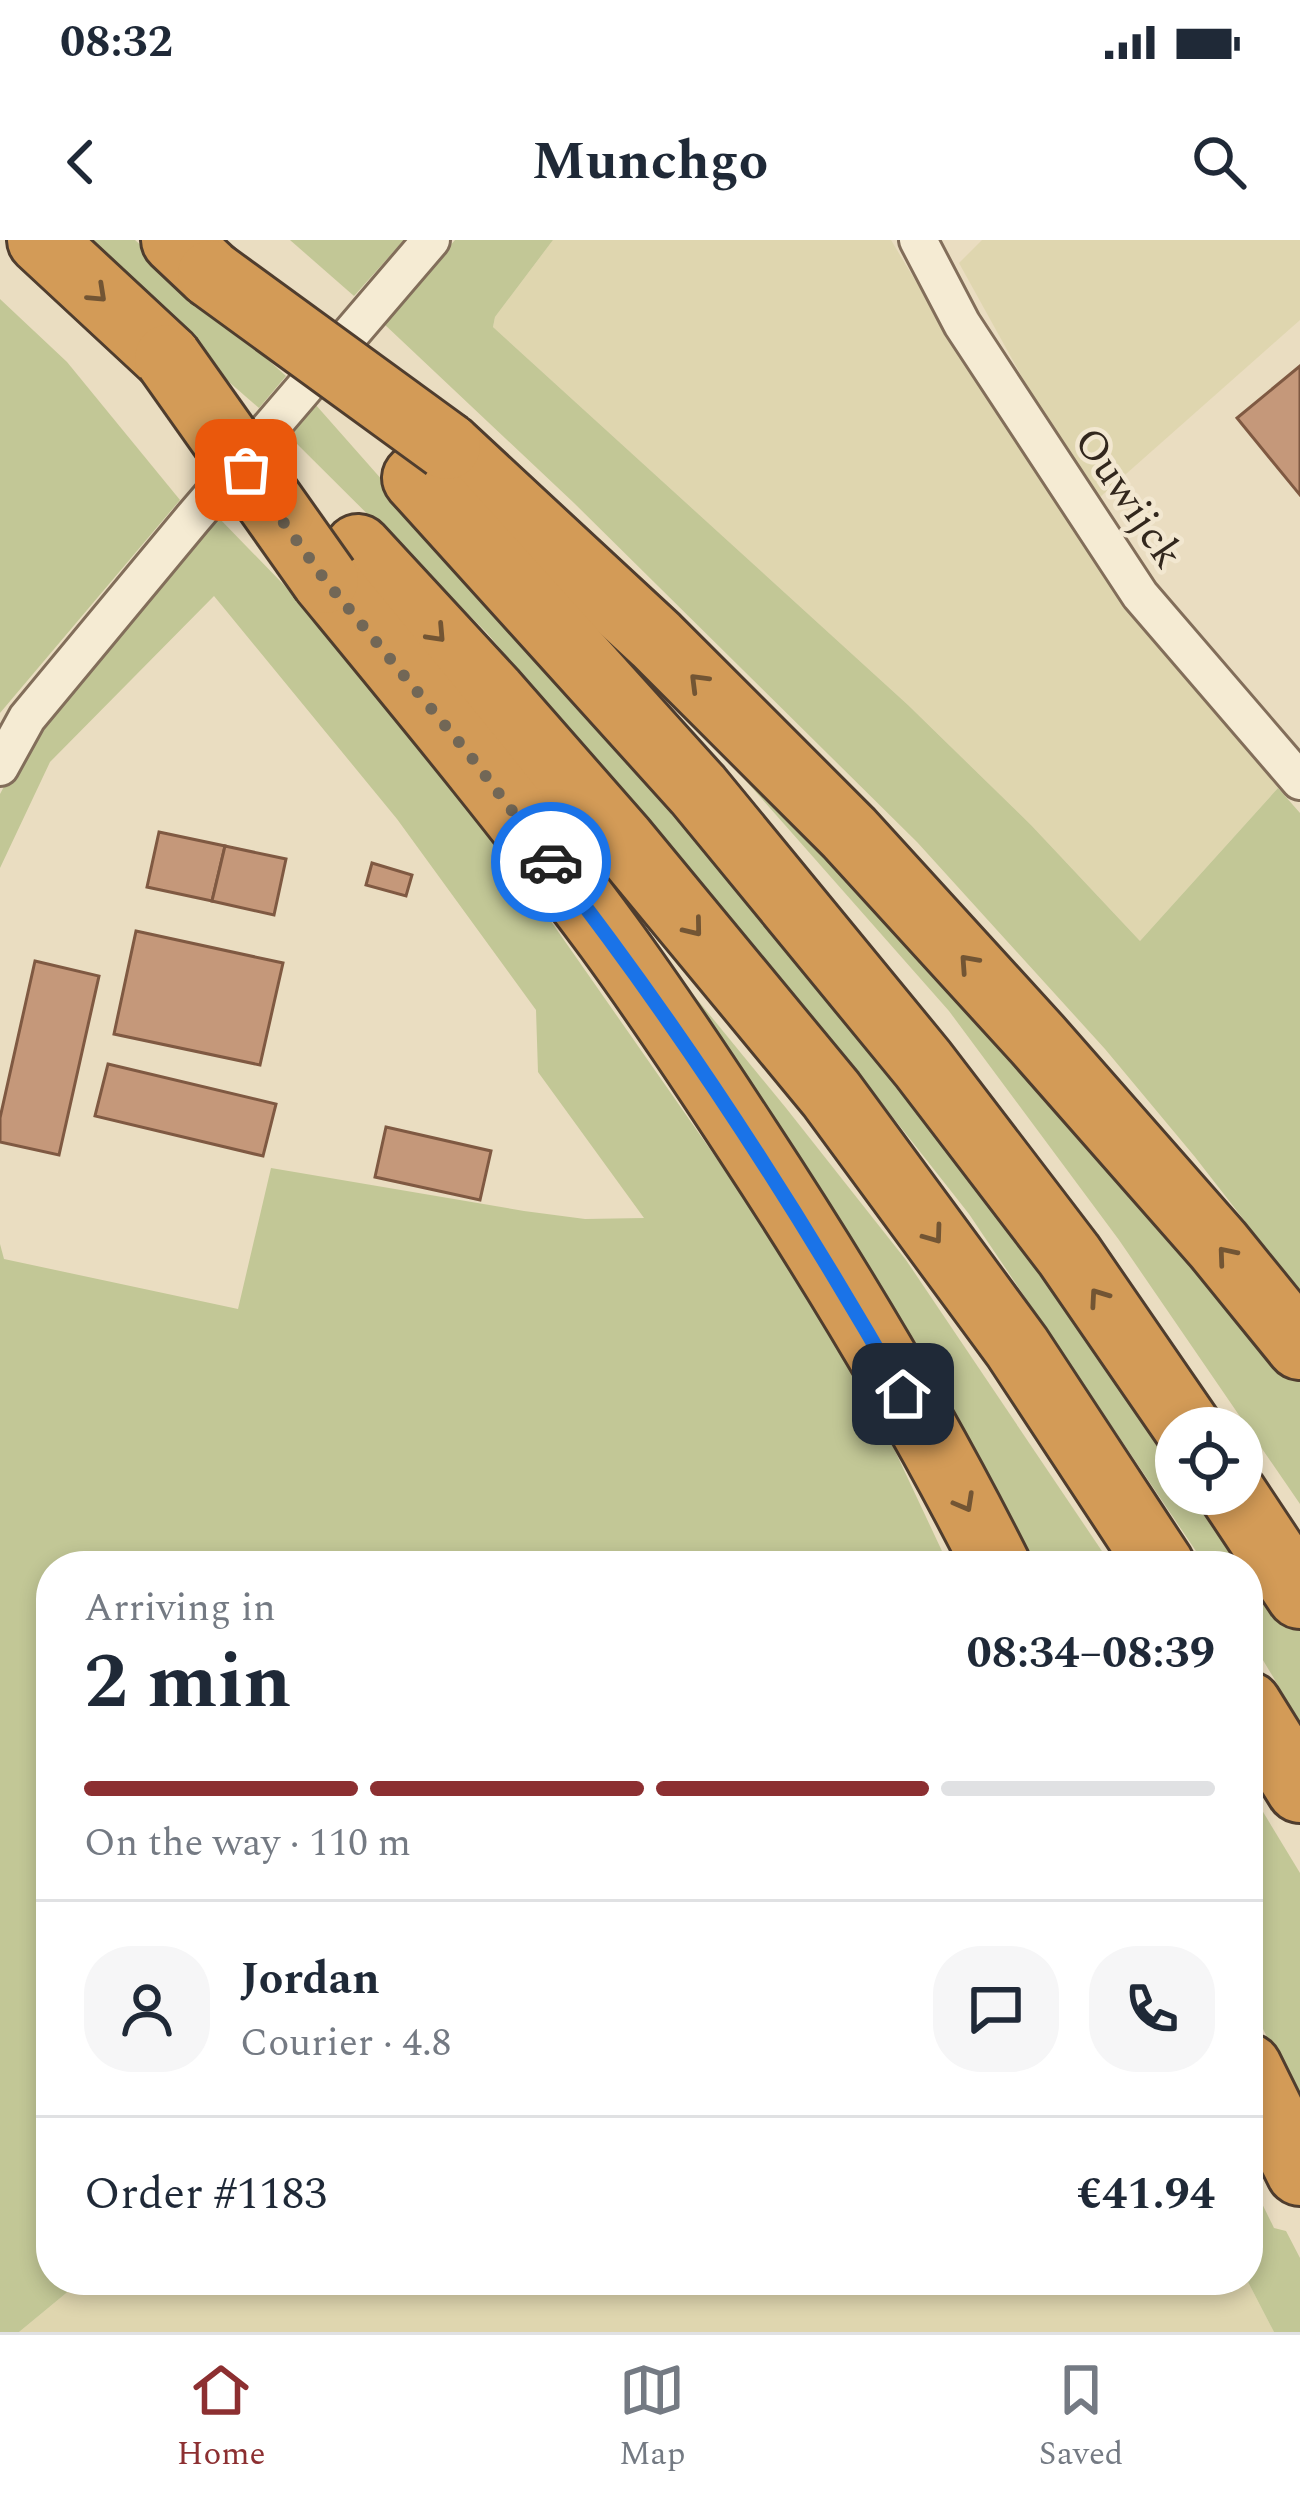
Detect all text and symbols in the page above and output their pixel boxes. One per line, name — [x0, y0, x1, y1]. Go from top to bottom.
text: 08:32 — [60, 8, 173, 77]
text: Munchgo — [532, 121, 768, 203]
icon: back — [48, 129, 114, 195]
icon: search — [1186, 129, 1252, 195]
one-way arrow — [84, 279, 106, 301]
street label: Ouwijck — [1057, 415, 1198, 582]
pin — [195, 419, 297, 521]
icon: bag — [213, 437, 279, 503]
one-way arrow — [423, 621, 444, 642]
one-way arrow — [690, 674, 712, 696]
courier — [491, 802, 611, 922]
icon: car — [518, 829, 584, 895]
one-way arrow — [679, 914, 701, 936]
one-way arrow — [960, 955, 982, 976]
one-way arrow — [920, 1222, 942, 1243]
one-way arrow — [1219, 1247, 1240, 1269]
one-way arrow — [1090, 1288, 1112, 1310]
pin — [852, 1343, 954, 1445]
icon: home — [870, 1361, 936, 1427]
map controls — [1155, 1407, 1263, 1515]
button: locate — [1155, 1407, 1263, 1515]
one-way arrow — [950, 1491, 973, 1512]
text: Arriving in — [84, 1579, 276, 1638]
text: 08:34–08:39 — [966, 1619, 1215, 1688]
text: 2 min — [84, 1623, 292, 1742]
text: On the way · 110 m — [84, 1814, 411, 1873]
text: Jordan — [240, 1945, 380, 2014]
button: person — [84, 1946, 210, 2072]
button: chat — [933, 1946, 1059, 2072]
button: phone — [1089, 1946, 1215, 2072]
text: Courier · 4.8 — [240, 2014, 451, 2073]
text: Order #1183 — [84, 2160, 327, 2229]
text: €41.94 — [1077, 2160, 1215, 2229]
tab: Home — [177, 2357, 266, 2479]
tab: Map — [619, 2357, 685, 2479]
tab: Saved — [1039, 2357, 1123, 2479]

